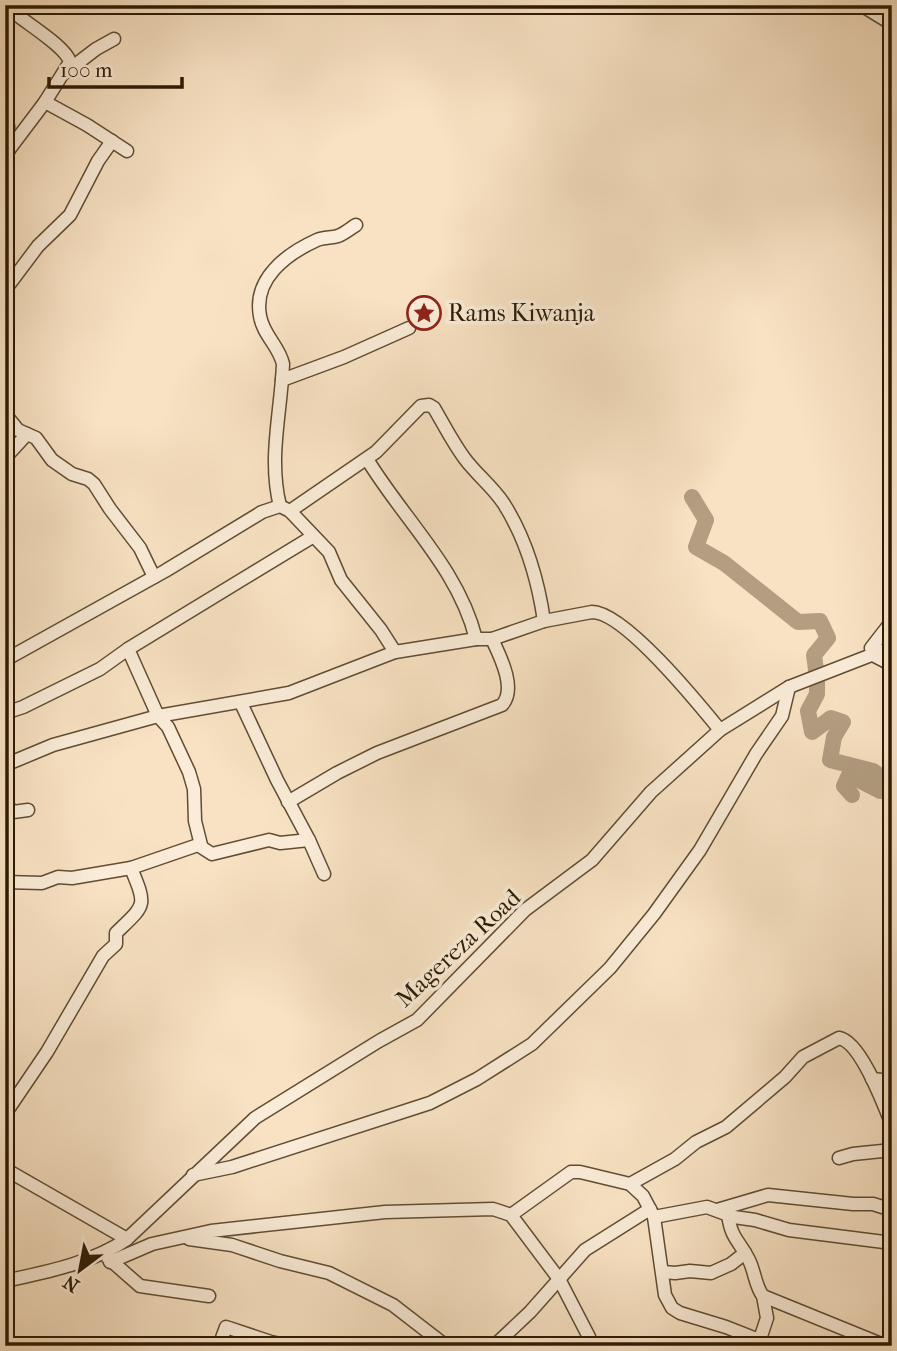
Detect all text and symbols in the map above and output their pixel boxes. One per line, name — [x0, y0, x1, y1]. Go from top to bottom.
scale bar — [49, 46, 182, 90]
text: 100 m — [60, 58, 113, 82]
place icon: Rams Kiwanja — [405, 294, 443, 332]
place label: Rams Kiwanja — [448, 299, 596, 327]
street label: Magereza Road — [390, 883, 527, 1013]
north arrow — [46, 1236, 116, 1306]
text: N — [59, 1270, 83, 1297]

